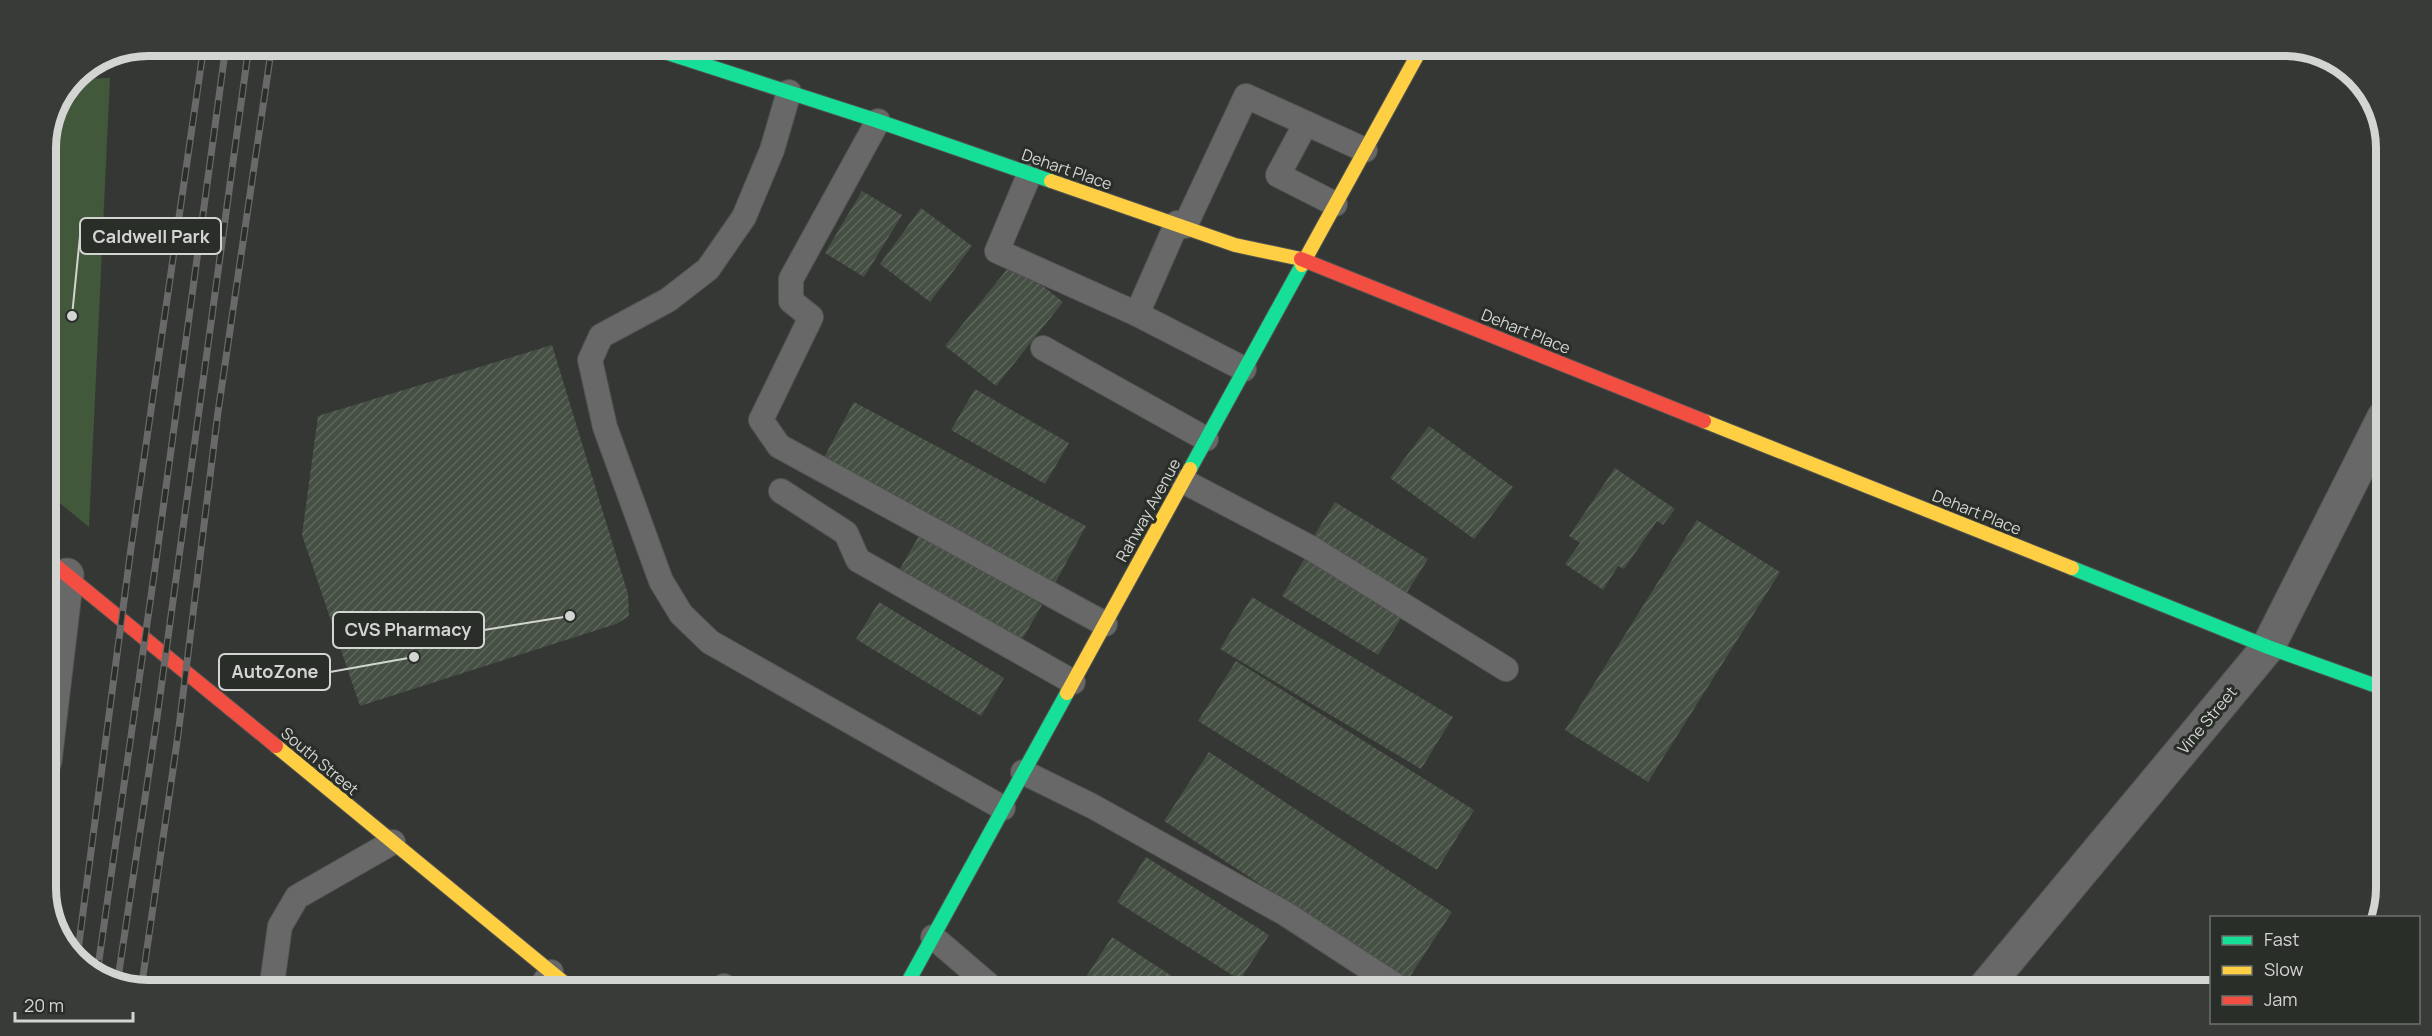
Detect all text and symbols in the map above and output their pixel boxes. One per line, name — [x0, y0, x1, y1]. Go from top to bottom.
street label: Dehart Place — [1019, 143, 1115, 195]
callout: Caldwell Park — [80, 218, 221, 254]
text: Caldwell Park — [93, 224, 211, 248]
street label: Dehart Place — [1478, 303, 1574, 359]
street label: Rahway Avenue — [1110, 454, 1186, 566]
street label: Dehart Place — [1929, 484, 2025, 540]
callout: CVS Pharmacy — [333, 612, 484, 648]
text: CVS Pharmacy — [345, 617, 471, 641]
callout: AutoZone — [219, 654, 330, 690]
text: AutoZone — [232, 659, 319, 683]
street label: Vine Street — [2172, 681, 2242, 759]
street label: South Street — [277, 722, 363, 800]
legend — [2210, 916, 2420, 1024]
text: Fast — [2264, 927, 2299, 951]
text: Slow — [2264, 957, 2304, 981]
scale bar — [15, 985, 134, 1023]
text: Jam — [2264, 987, 2298, 1011]
text: 20 m — [24, 993, 64, 1017]

